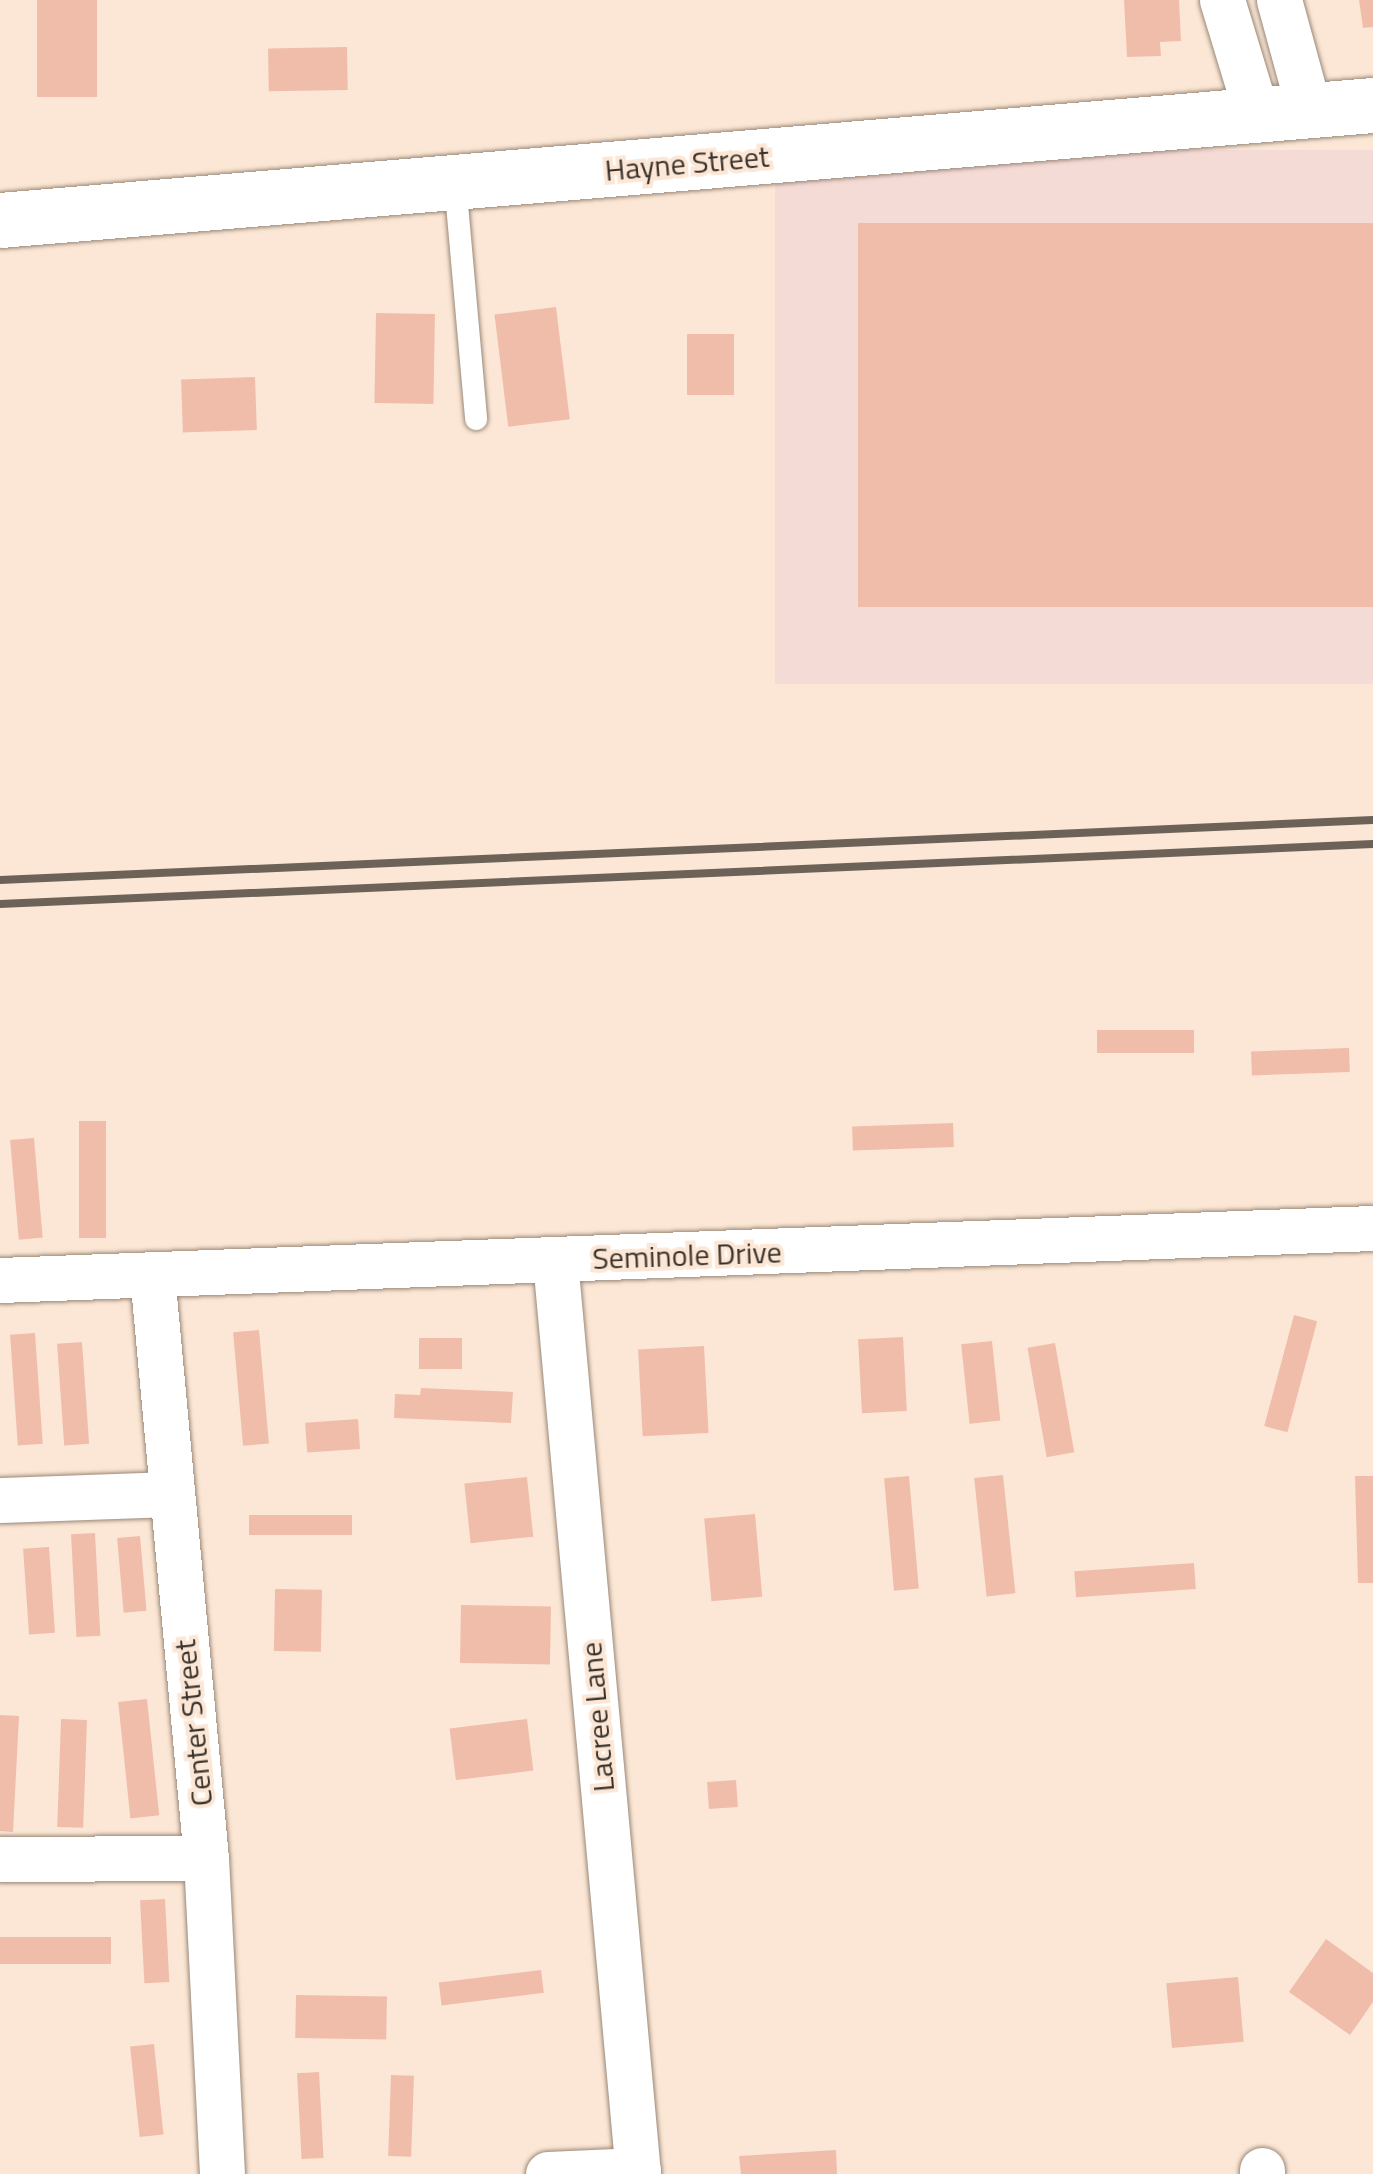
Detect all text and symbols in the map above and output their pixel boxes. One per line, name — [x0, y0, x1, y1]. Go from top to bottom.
street label: Hayne Street — [603, 138, 771, 188]
street label: Seminole Drive — [592, 1234, 782, 1276]
street label: Center Street — [166, 1638, 220, 1808]
street label: Lacree Lane — [573, 1641, 621, 1793]

